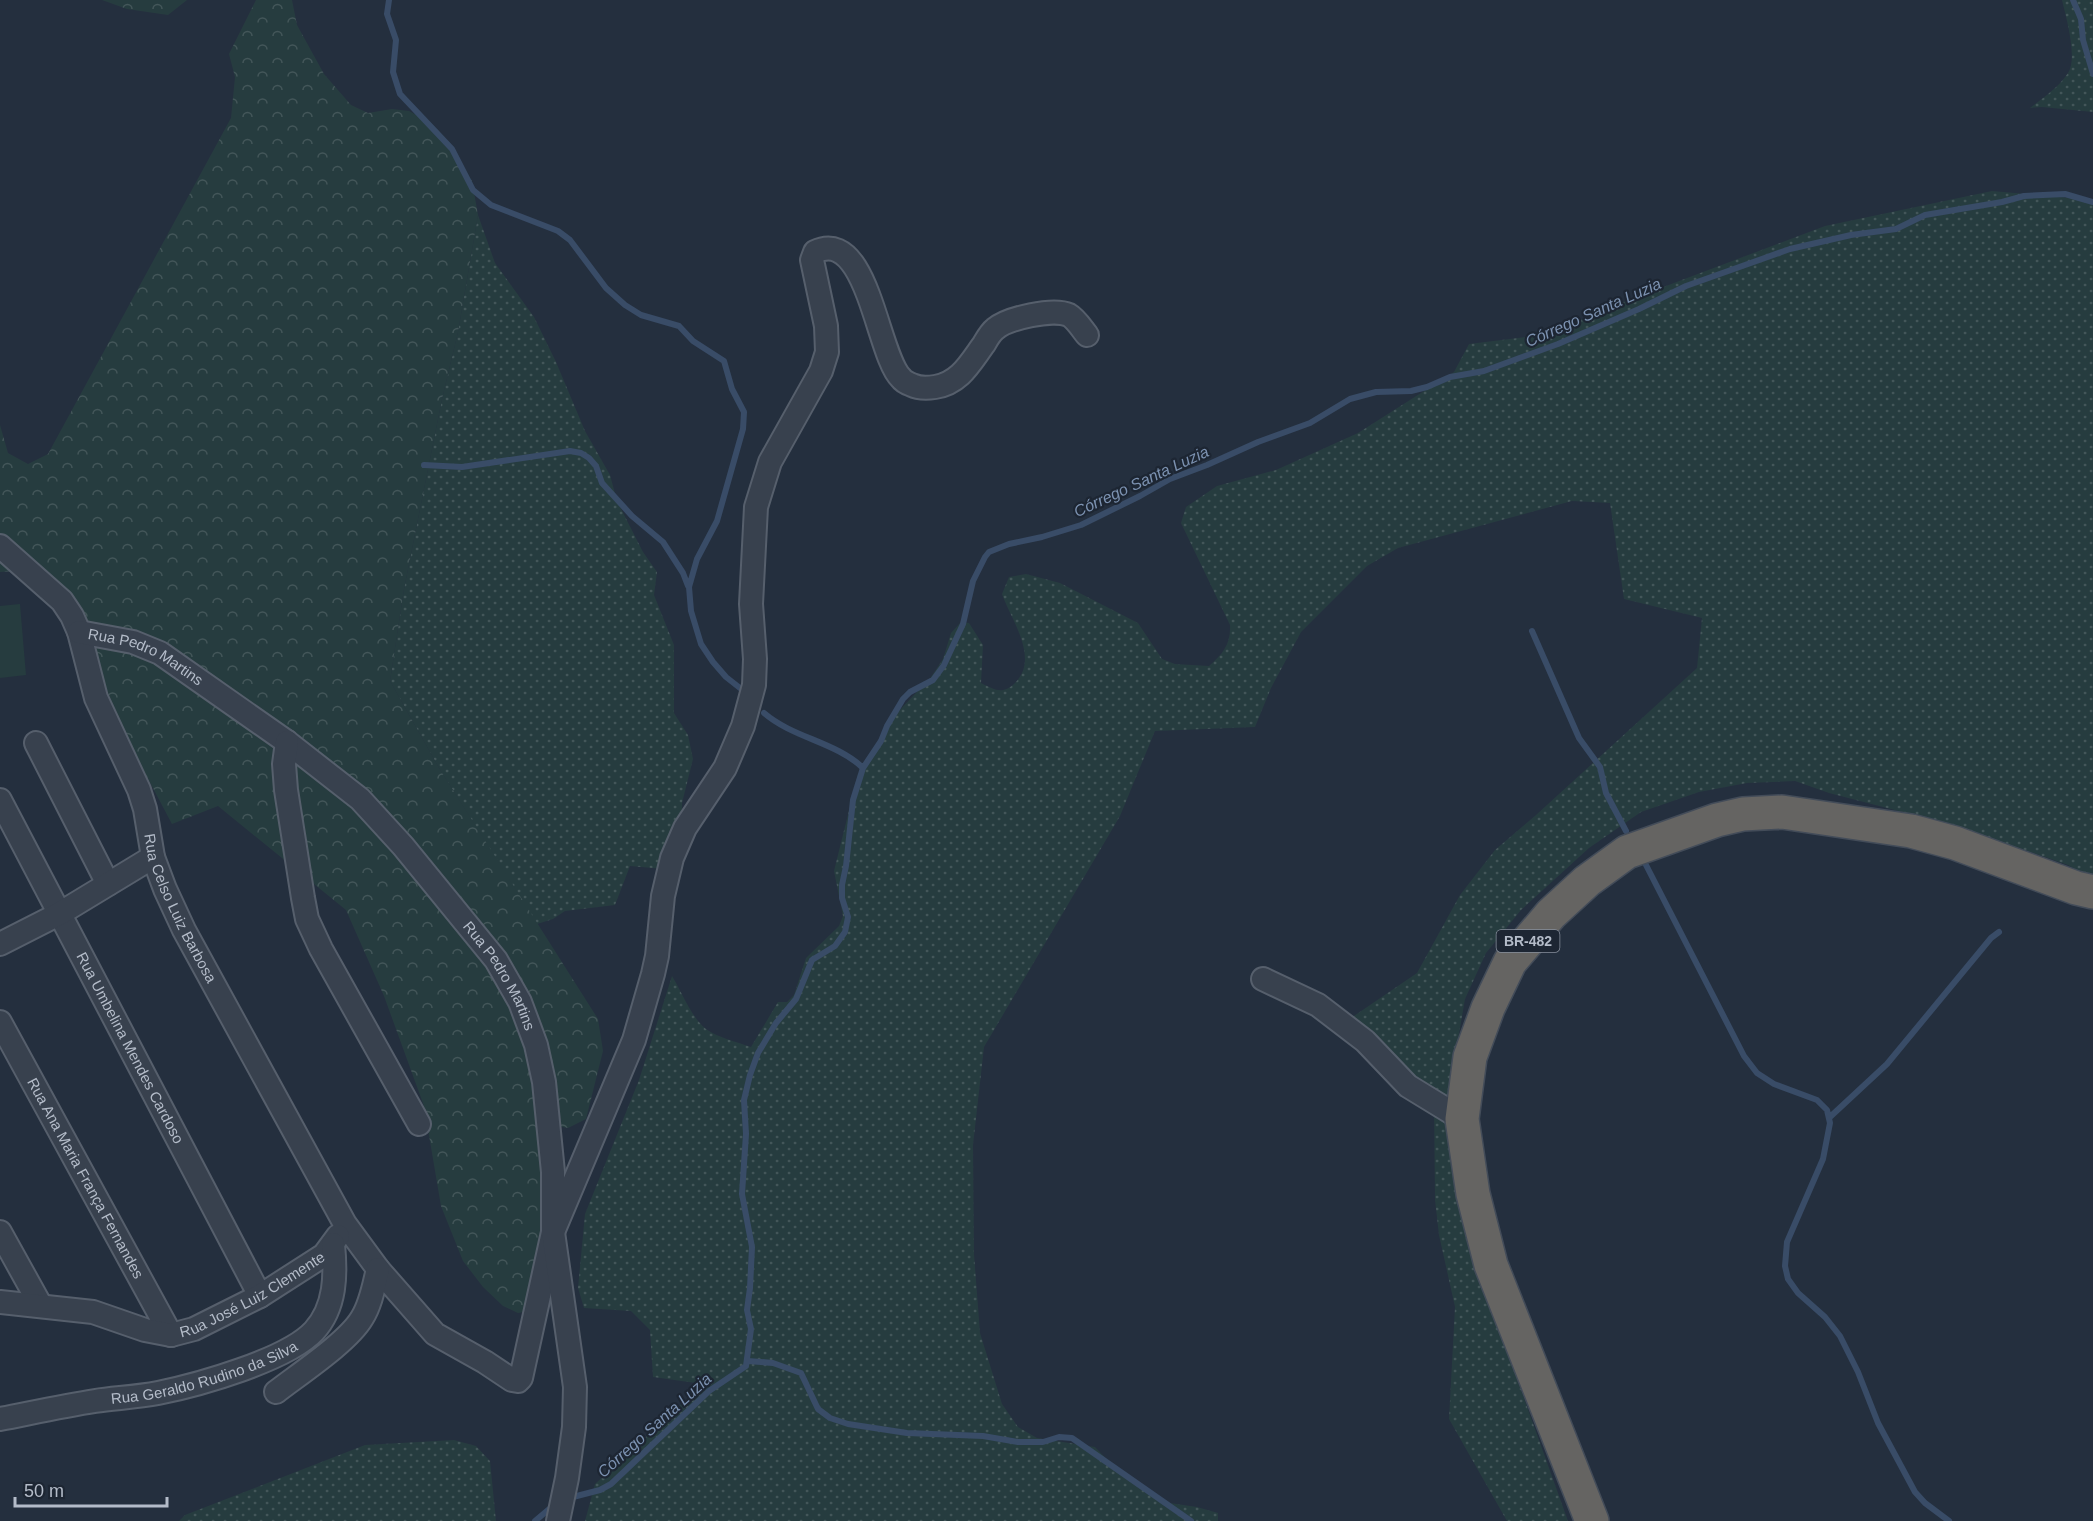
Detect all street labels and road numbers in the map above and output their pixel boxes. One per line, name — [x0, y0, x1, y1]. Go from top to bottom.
street label: Rua Pedro Martins — [87, 625, 207, 689]
street label: Rua Celso Luiz Barbosa — [141, 832, 220, 986]
street label: Rua Pedro Martins — [460, 918, 539, 1033]
road number: BR-482 — [1496, 930, 1559, 952]
street label: Rua Umbelina Mendes Cardoso — [73, 949, 188, 1146]
street label: Rua Ana Maria França Fernandes — [24, 1075, 147, 1281]
street label: Rua José Luiz Clemente — [178, 1248, 328, 1340]
street label: Rua Geraldo Rudino da Silva — [110, 1337, 301, 1407]

